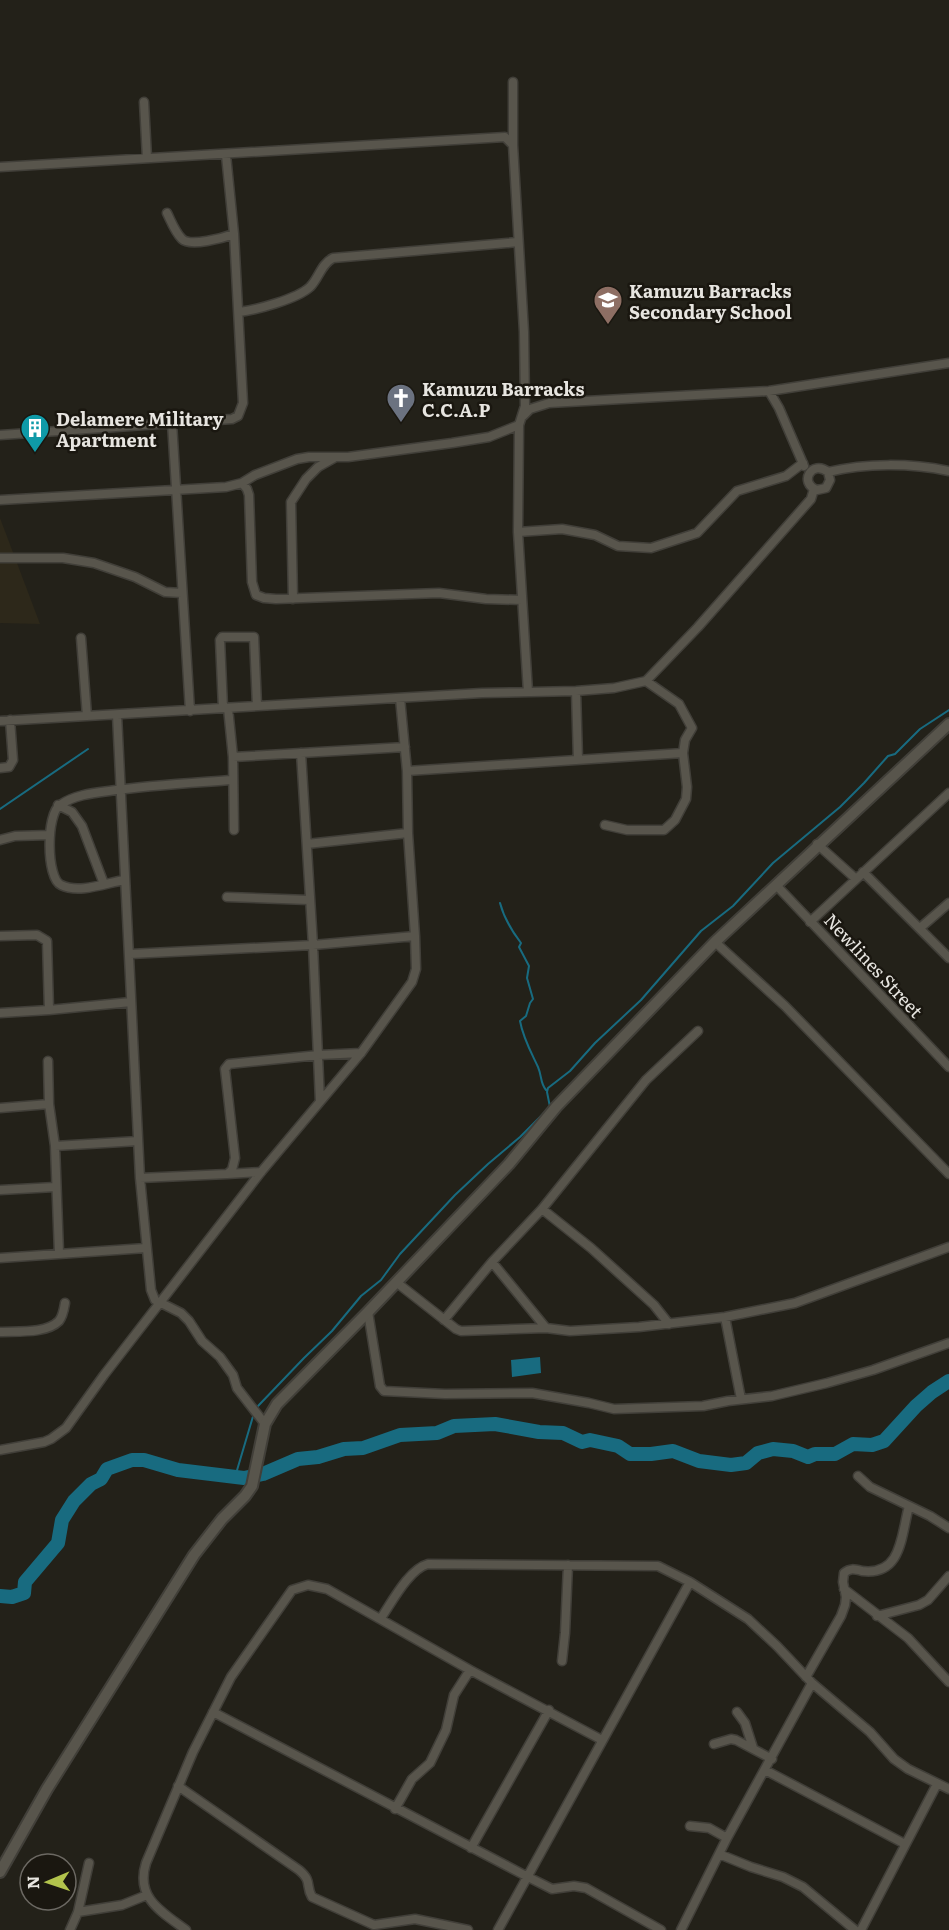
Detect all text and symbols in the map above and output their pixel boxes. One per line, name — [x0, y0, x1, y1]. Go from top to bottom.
place label: Kamuzu Barracks Secondary School — [629, 277, 792, 325]
school or university icon: Kamuzu Barracks Secondary School — [592, 284, 624, 326]
place label: Kamuzu Barracks C.C.A.P — [422, 375, 584, 423]
church icon: Kamuzu Barracks C.C.A.P — [385, 382, 417, 424]
place label: Delamere Military Apartment — [56, 405, 224, 453]
building icon: Delamere Military Apartment — [19, 412, 51, 454]
street label: Newlines Street — [818, 907, 930, 1024]
north arrow — [18, 1852, 78, 1912]
text: N — [20, 1875, 44, 1890]

